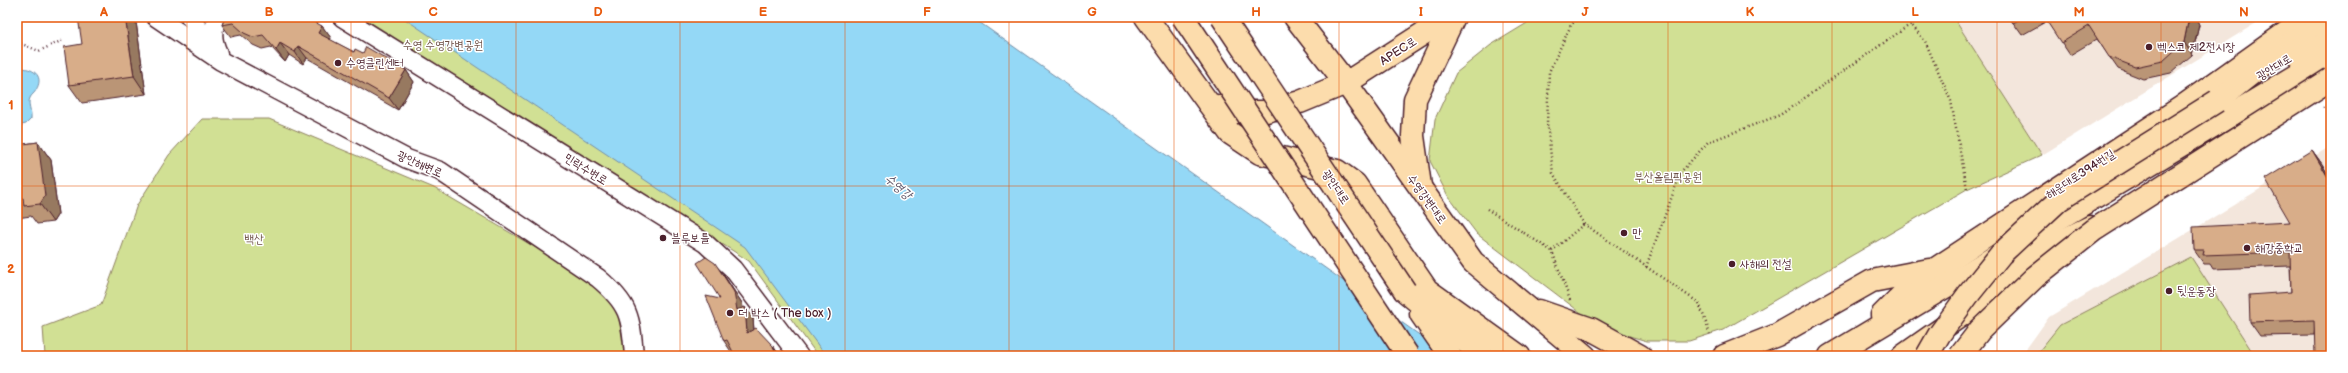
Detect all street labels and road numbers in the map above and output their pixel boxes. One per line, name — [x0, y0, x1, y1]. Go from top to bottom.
street label: APEC로 — [1377, 34, 1419, 69]
street label: 광안대로 — [2254, 51, 2295, 84]
street label: 해운대로394번길 — [2043, 146, 2118, 202]
street label: 광안해변로 — [395, 148, 445, 181]
street label: 민락수변로 — [561, 150, 610, 189]
street label: 광안대로 — [1319, 167, 1353, 207]
street label: 수영강변대로 — [1404, 171, 1450, 227]

